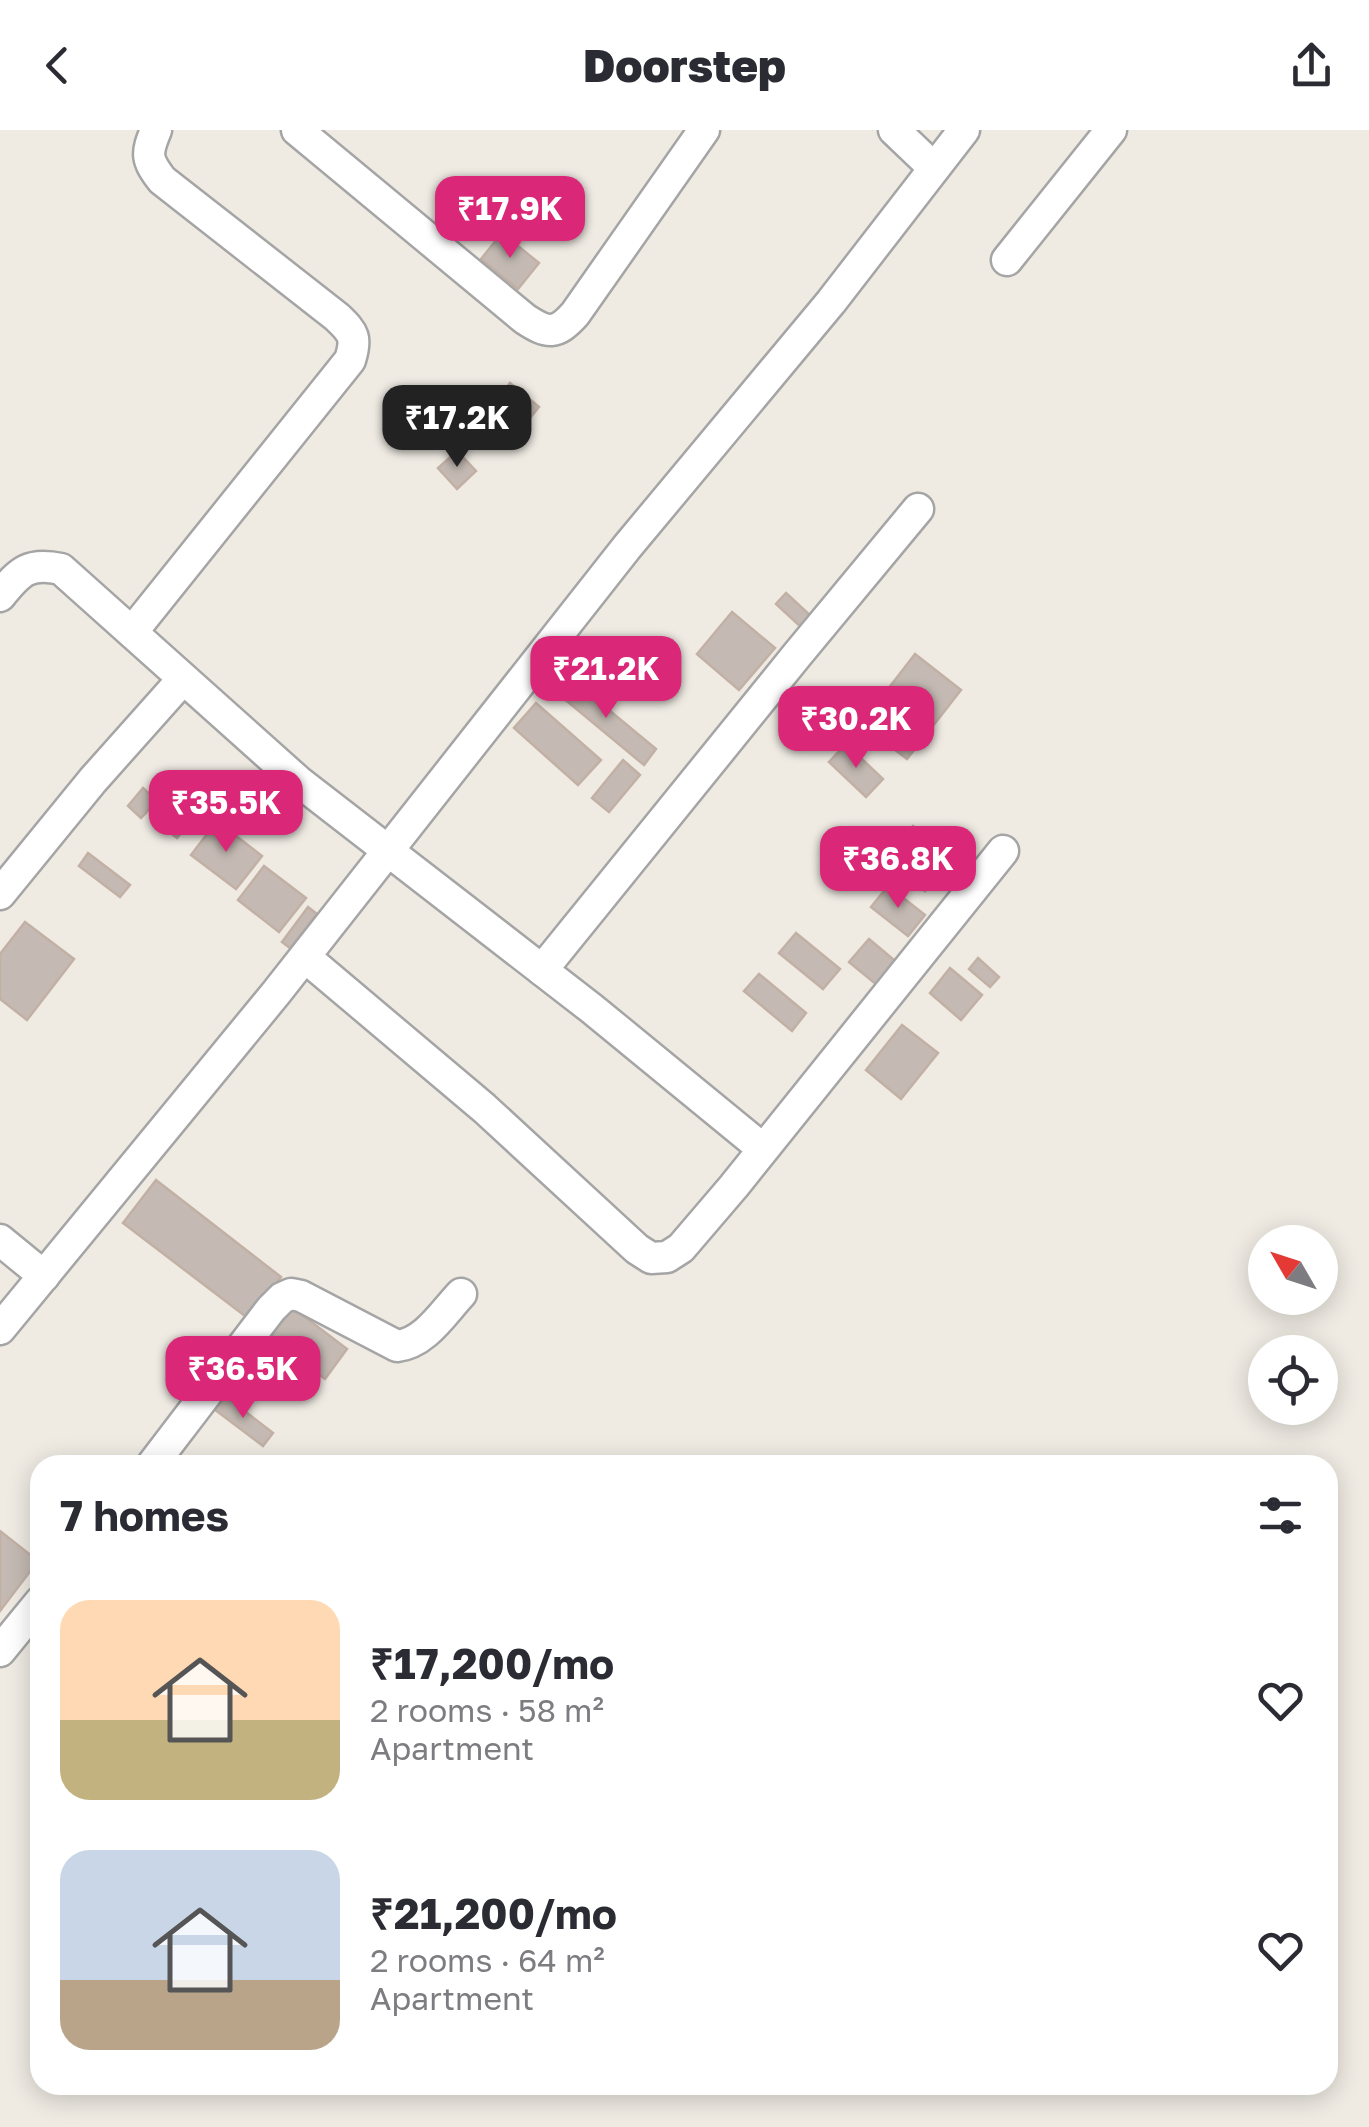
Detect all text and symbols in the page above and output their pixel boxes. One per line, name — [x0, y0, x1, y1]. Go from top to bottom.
icon: back — [30, 38, 85, 93]
text: Doorstep — [583, 38, 786, 92]
icon: share — [1284, 38, 1339, 93]
pin: ₹17.9K — [429, 176, 591, 261]
text: ₹17.9K — [457, 189, 563, 227]
pin: ₹17.2K — [376, 385, 538, 470]
text: ₹17.2K — [404, 398, 510, 436]
pin: ₹21.2K — [525, 636, 687, 721]
text: ₹21.2K — [552, 649, 660, 687]
pin: ₹30.2K — [775, 686, 937, 771]
text: ₹30.2K — [800, 699, 912, 737]
pin: ₹35.5K — [145, 770, 307, 855]
text: ₹35.5K — [171, 783, 281, 821]
pin: ₹36.8K — [817, 826, 979, 911]
text: ₹36.8K — [842, 839, 954, 877]
north arrow — [1248, 1225, 1338, 1315]
map controls — [1248, 1225, 1338, 1425]
button: locate — [1248, 1335, 1338, 1425]
pin: ₹36.5K — [162, 1336, 324, 1421]
text: ₹36.5K — [187, 1349, 299, 1387]
icon: filters — [1253, 1488, 1308, 1543]
text: 7 homes — [60, 1490, 229, 1540]
text: ₹17,200/mo — [370, 1638, 614, 1688]
icon: home — [140, 1640, 260, 1760]
icon: heart — [1253, 1673, 1308, 1728]
text: 2 rooms · 58 m² — [370, 1691, 604, 1729]
text: Apartment — [370, 1729, 534, 1767]
text: ₹21,200/mo — [370, 1888, 617, 1938]
icon: home — [140, 1890, 260, 2010]
icon: heart — [1253, 1923, 1308, 1978]
text: 2 rooms · 64 m² — [370, 1941, 605, 1979]
text: Apartment — [370, 1979, 534, 2017]

